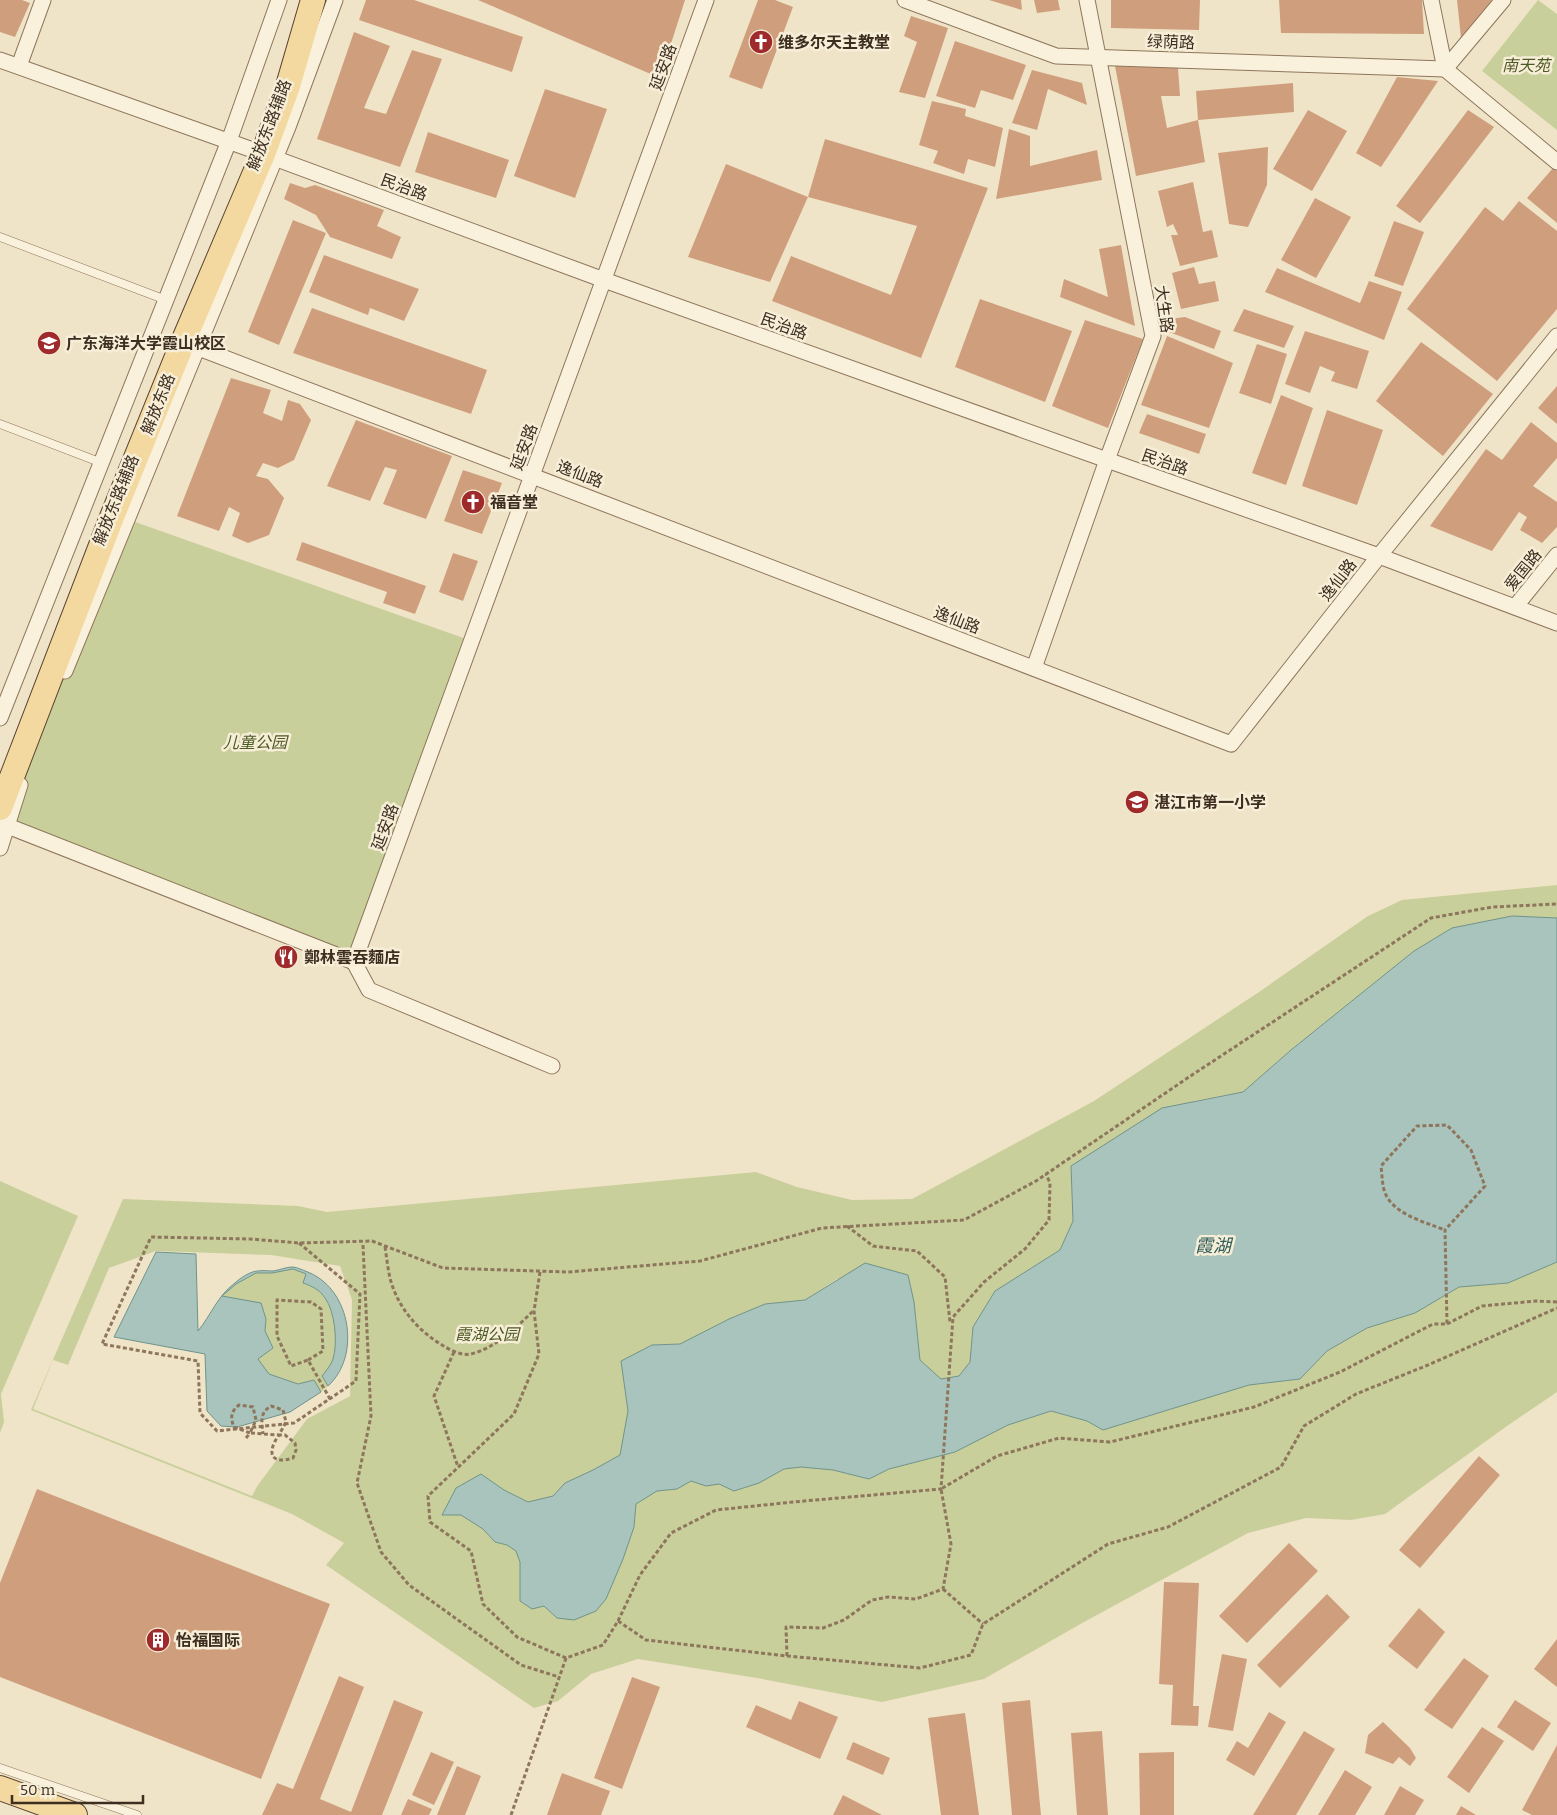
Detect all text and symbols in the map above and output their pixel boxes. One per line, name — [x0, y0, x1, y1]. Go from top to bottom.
church icon: 维多尔天主教堂 — [748, 29, 774, 55]
street label: 绿荫路 — [1147, 32, 1195, 52]
place label: 维多尔天主教堂 — [778, 33, 890, 52]
street label: 延安路 — [646, 41, 680, 93]
park label: 南天苑 — [1502, 56, 1553, 75]
street label: 解放东路辅路 — [243, 77, 295, 173]
street label: 民治路 — [378, 170, 430, 204]
street label: 大生路 — [1151, 284, 1177, 334]
street label: 民治路 — [758, 309, 810, 343]
school or university icon: 广东海洋大学霞山校区 — [36, 330, 62, 356]
place label: 广东海洋大学霞山校区 — [66, 334, 226, 353]
street label: 解放东路 — [137, 371, 179, 437]
street label: 延安路 — [507, 421, 541, 473]
street label: 民治路 — [1139, 445, 1191, 479]
street label: 解放东路辅路 — [89, 452, 143, 548]
street label: 逸仙路 — [554, 457, 606, 491]
church icon: 福音堂 — [460, 489, 486, 515]
place label: 福音堂 — [490, 493, 538, 512]
street label: 爱国路 — [1501, 545, 1545, 595]
street label: 逸仙路 — [1316, 555, 1360, 605]
street label: 逸仙路 — [931, 603, 983, 637]
park label: 儿童公园 — [223, 733, 289, 752]
school or university icon: 湛江市第一小学 — [1124, 789, 1150, 815]
place label: 湛江市第一小学 — [1154, 793, 1266, 812]
street label: 延安路 — [368, 801, 402, 853]
restaurant icon: 鄭林雲吞麵店 — [273, 944, 299, 970]
place label: 鄭林雲吞麵店 — [304, 948, 400, 967]
water label: 霞湖 — [1195, 1235, 1234, 1257]
park label: 霞湖公园 — [455, 1325, 521, 1344]
building icon: 怡福国际 — [145, 1627, 171, 1653]
place label: 怡福国际 — [176, 1631, 240, 1650]
scale bar — [12, 1772, 144, 1804]
text: 50 m — [20, 1781, 56, 1799]

